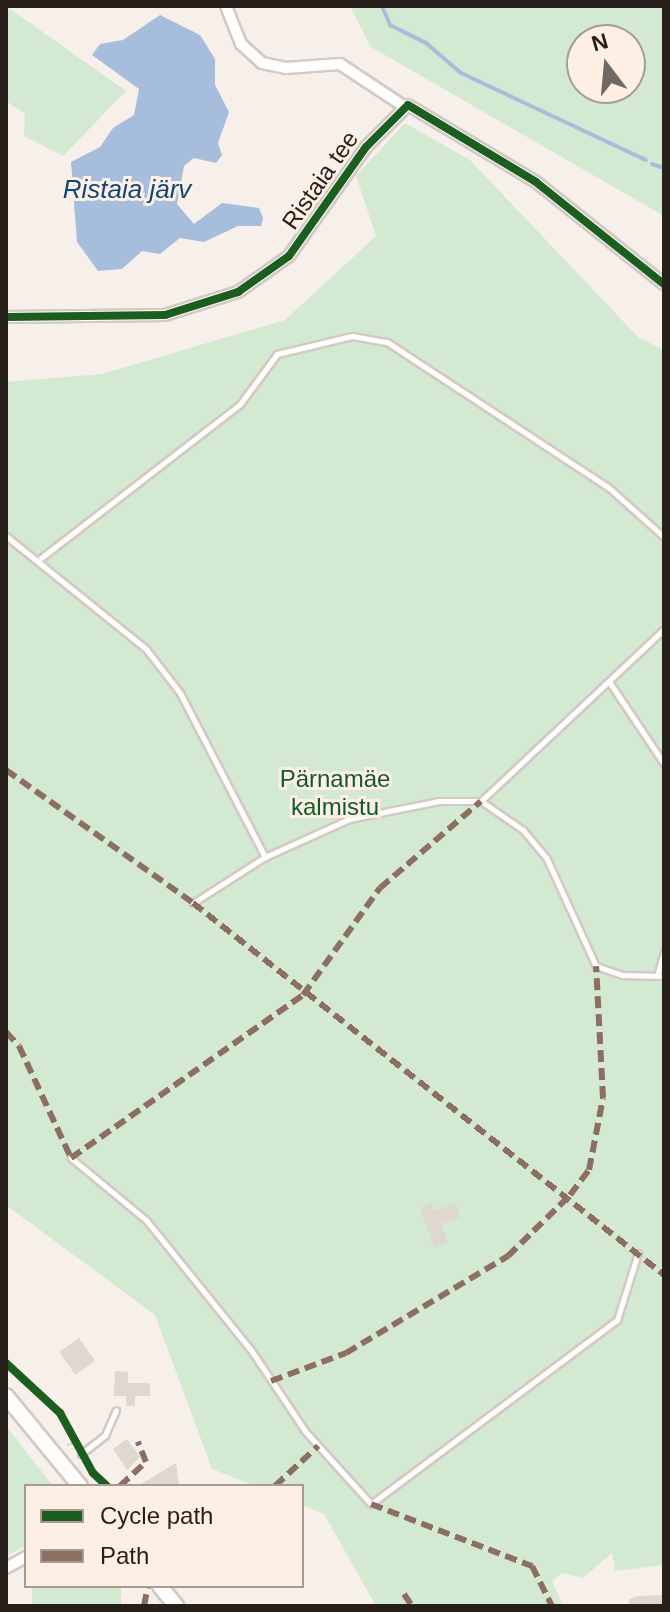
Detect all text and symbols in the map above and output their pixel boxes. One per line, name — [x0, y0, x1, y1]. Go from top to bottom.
north arrow — [566, 24, 646, 104]
text: N — [589, 28, 611, 57]
street label: Ristaia tee — [276, 125, 364, 235]
water label: Ristaia järv — [63, 174, 191, 206]
park label: Pärnamäe kalmistu — [280, 765, 390, 821]
legend — [24, 1484, 304, 1588]
text: Cycle path — [100, 1502, 213, 1529]
text: Path — [100, 1542, 149, 1569]

